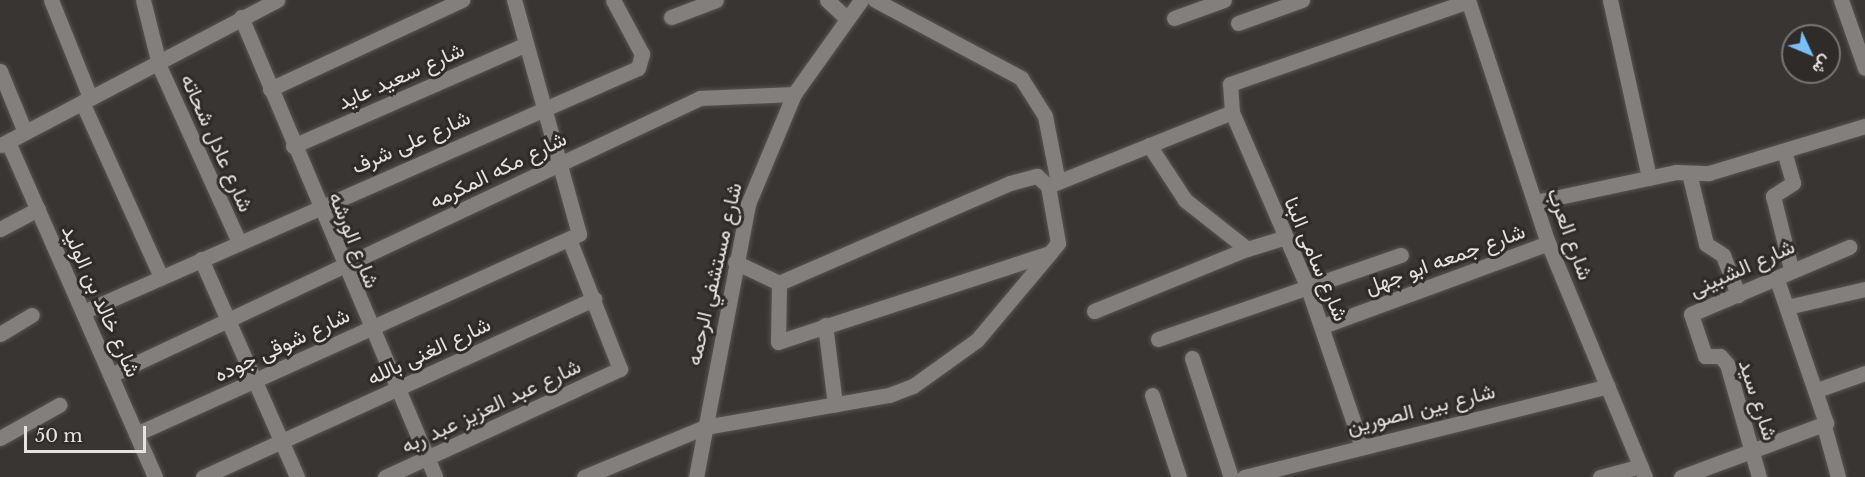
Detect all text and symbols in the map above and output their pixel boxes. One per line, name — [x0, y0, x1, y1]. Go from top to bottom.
north arrow — [1781, 24, 1841, 84]
street label: شارع سعيد عايد — [334, 37, 468, 115]
text: ش — [1809, 51, 1836, 79]
street label: شارع عادل شحاته — [175, 70, 259, 216]
street label: شارع على شرف — [348, 105, 474, 179]
street label: شارع مكه المكرمه — [425, 126, 571, 214]
street label: شارع مستشفي الرحمه — [681, 180, 747, 368]
street label: شارع العرب — [1542, 185, 1598, 283]
street label: شارع الورشه — [323, 188, 385, 292]
street label: شارع سامى البنا — [1279, 193, 1353, 325]
street label: شارع جمعه ابو جهل — [1362, 218, 1528, 300]
street label: شارع خالد بن الوليد — [56, 221, 146, 381]
street label: شارع الشبينى — [1685, 234, 1799, 302]
street label: شارع شوقى جوده — [210, 303, 354, 387]
street label: شارع الغنى بالله — [363, 311, 495, 391]
street label: شارع عبد العزيز عبد ربه — [397, 353, 585, 459]
street label: شارع سيد — [1733, 356, 1783, 444]
street label: شارع بين الصورين — [1344, 378, 1498, 440]
scale bar — [27, 414, 148, 452]
text: 50 m — [35, 425, 83, 447]

